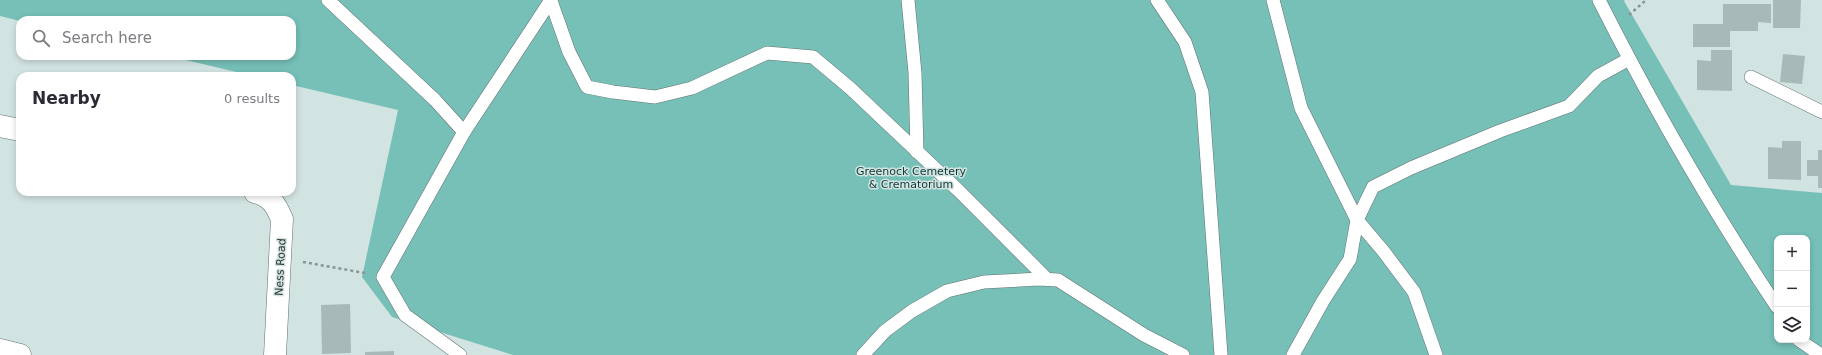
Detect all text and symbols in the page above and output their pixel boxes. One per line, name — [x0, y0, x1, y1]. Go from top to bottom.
search box — [16, 16, 296, 60]
icon: search — [30, 27, 52, 49]
text: Search here — [62, 29, 152, 47]
text: Nearby — [32, 88, 101, 108]
text: 0 results — [224, 91, 280, 106]
park label: Greenock Cemetery & Crematorium — [856, 165, 966, 191]
map controls — [1774, 235, 1810, 343]
button: + — [1774, 235, 1810, 271]
street label: Ness Road — [273, 238, 288, 296]
button: − — [1774, 271, 1810, 307]
button: layers — [1774, 307, 1810, 343]

